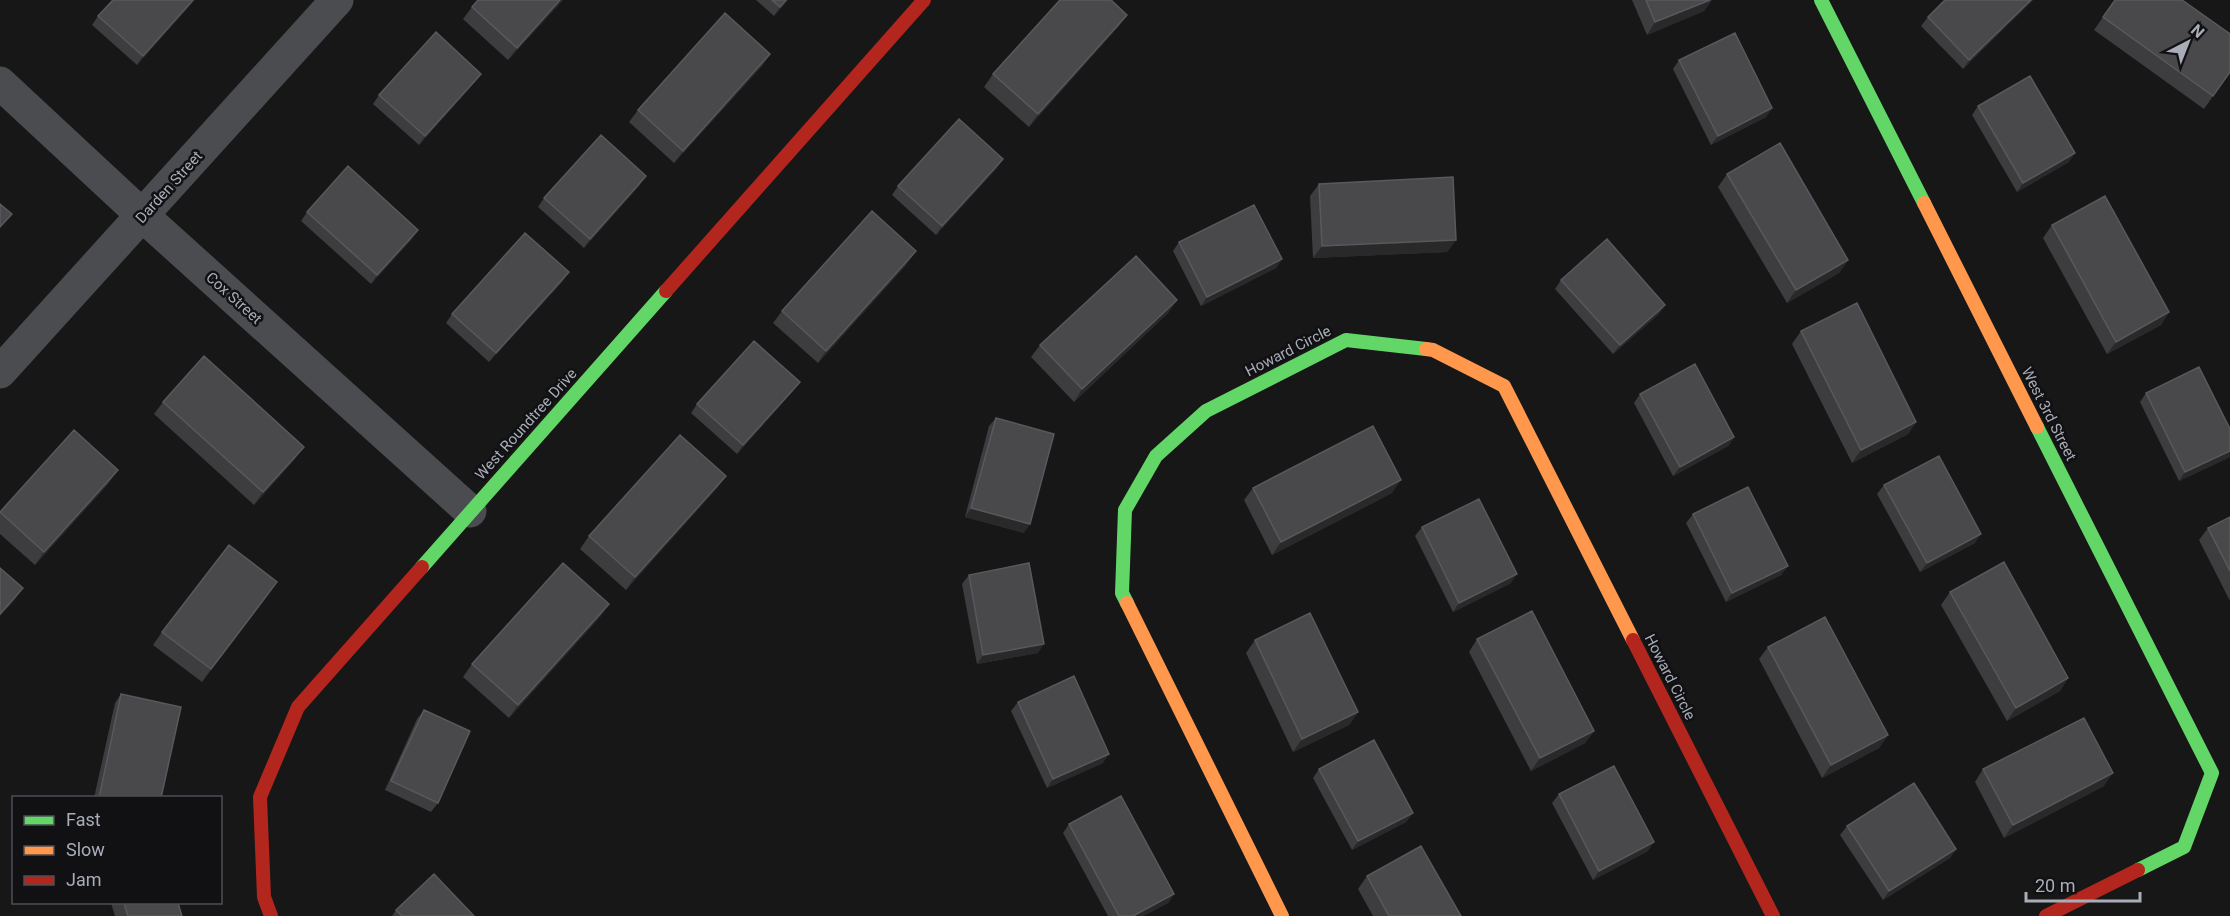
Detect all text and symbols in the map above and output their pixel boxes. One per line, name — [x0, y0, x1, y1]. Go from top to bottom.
north arrow — [2158, 12, 2218, 72]
text: N — [2187, 20, 2208, 42]
street label: Darden Street — [132, 147, 206, 227]
street label: Cox Street — [202, 268, 266, 328]
street label: Howard Circle — [1242, 322, 1334, 380]
street label: West 3rd Street — [2018, 364, 2080, 464]
street label: West Roundtree Drive — [471, 365, 581, 483]
street label: Howard Circle — [1641, 631, 1699, 723]
legend — [12, 796, 222, 904]
text: Fast — [66, 809, 101, 830]
text: Slow — [66, 839, 105, 860]
scale bar — [2026, 865, 2140, 903]
text: Jam — [66, 869, 102, 890]
text: 20 m — [2035, 875, 2075, 896]

